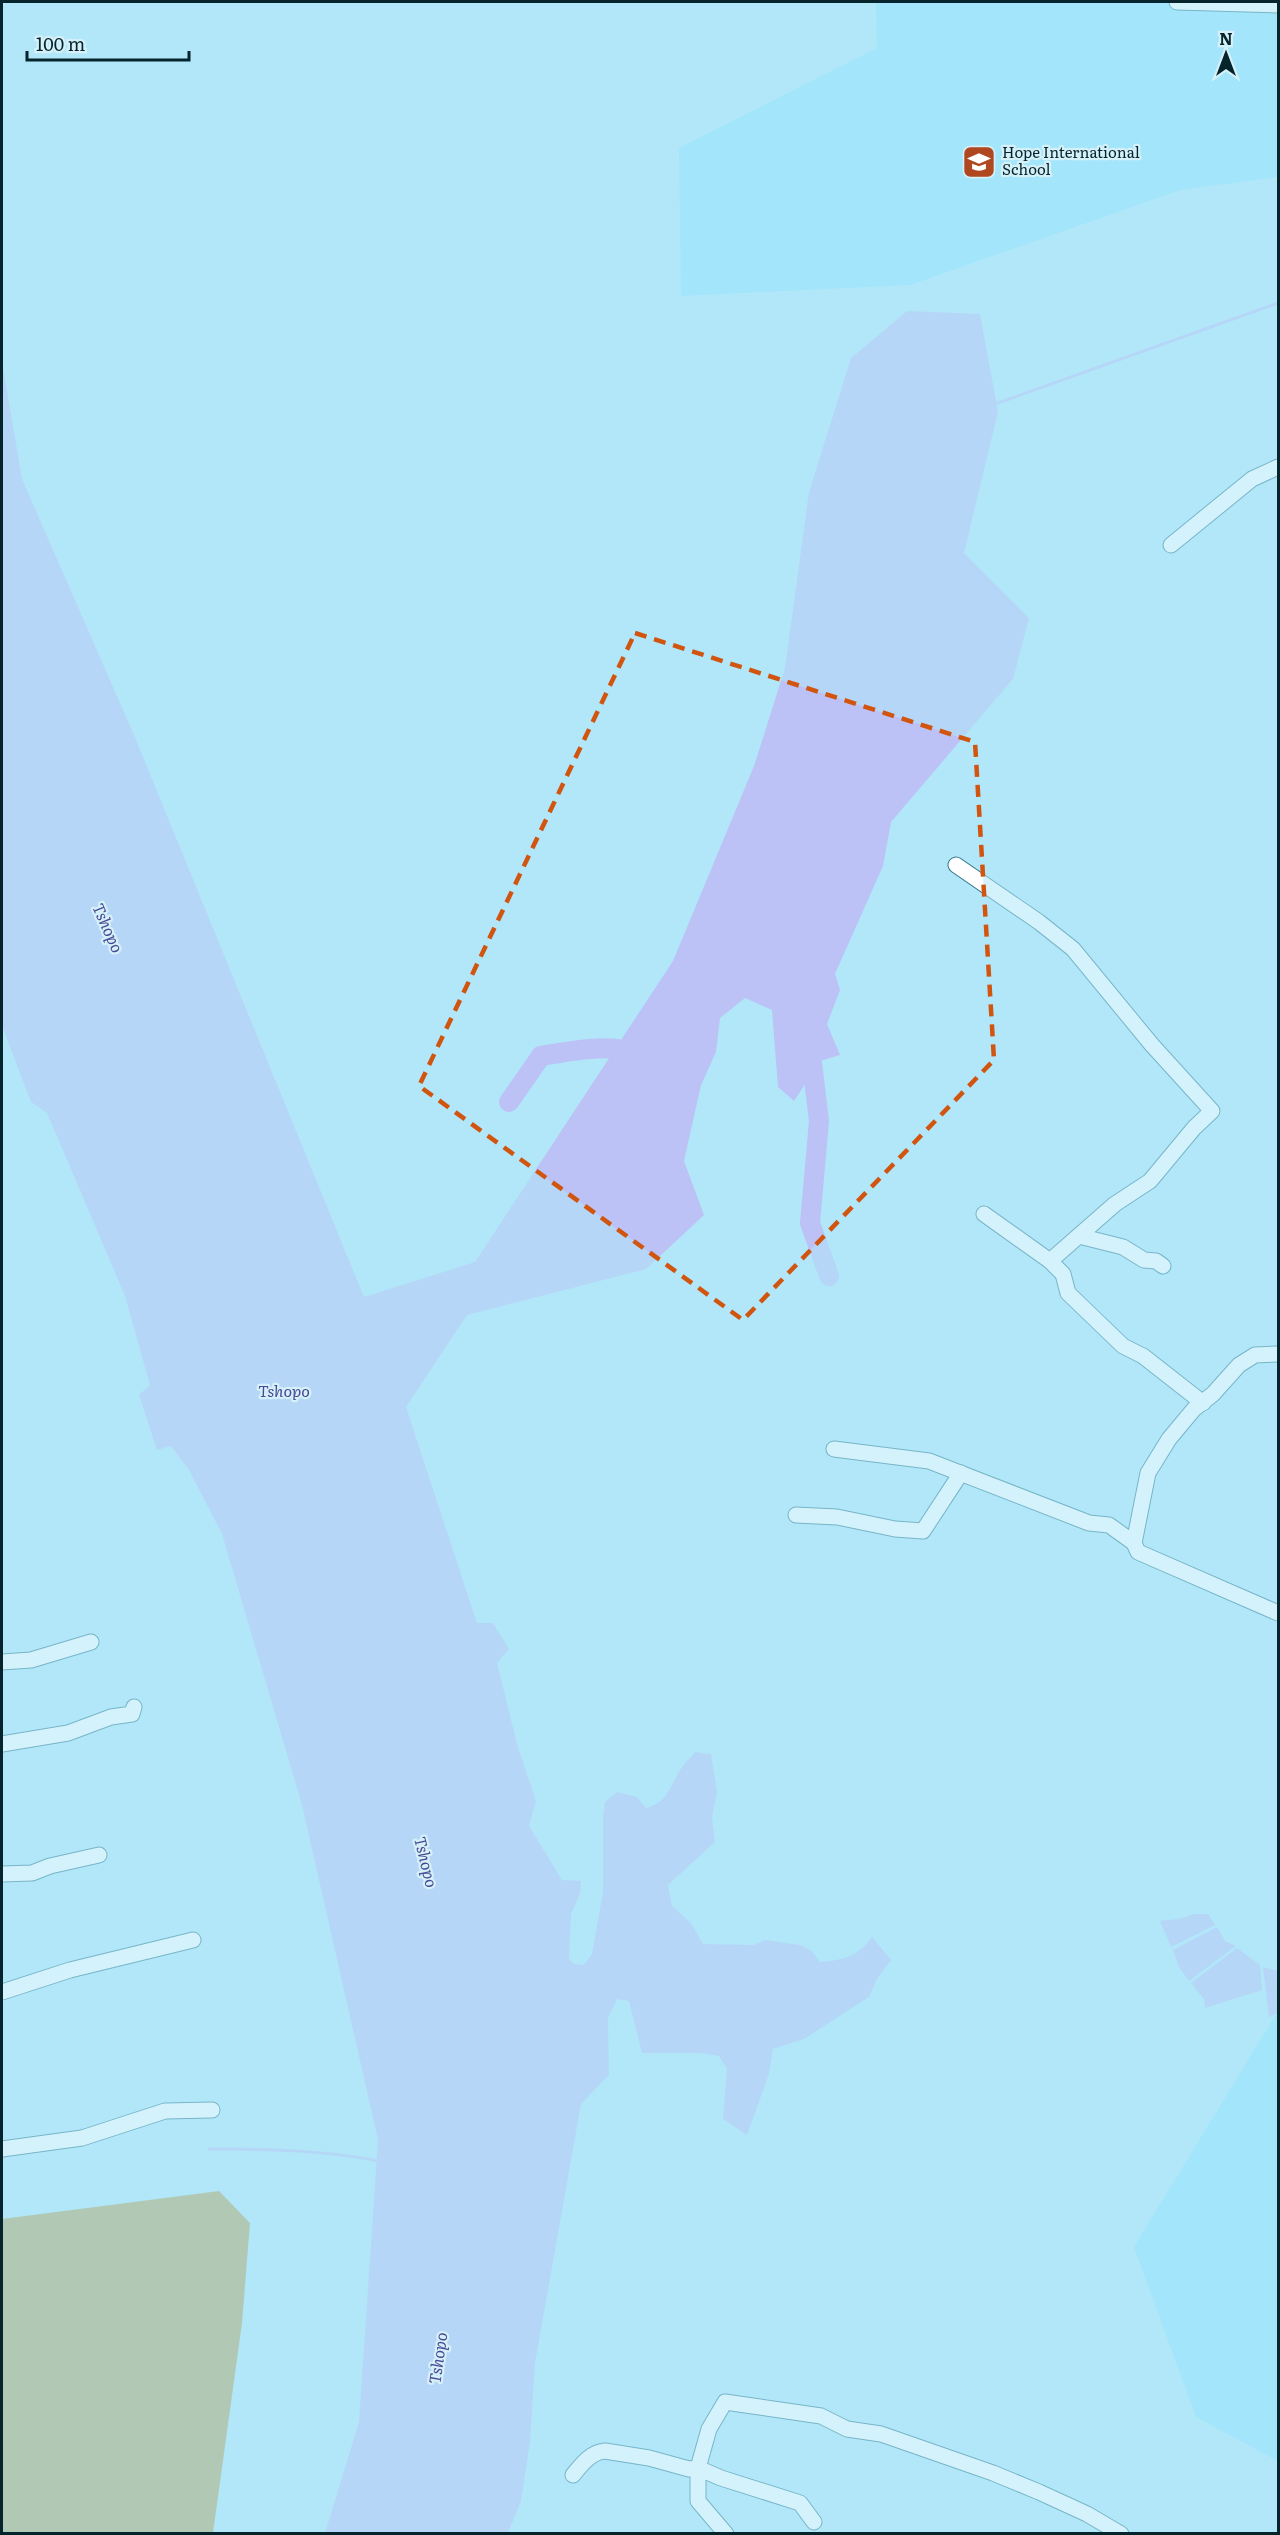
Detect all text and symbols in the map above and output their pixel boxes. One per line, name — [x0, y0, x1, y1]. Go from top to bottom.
scale bar — [27, 24, 189, 62]
north arrow — [1196, 24, 1256, 84]
text: N — [1219, 26, 1233, 50]
text: 100 m — [36, 30, 85, 57]
place label: Hope International School — [1002, 140, 1140, 180]
school or university icon: Hope International School — [961, 144, 997, 180]
water label: Tshopo — [87, 899, 130, 956]
water label: Tshopo — [258, 1378, 310, 1402]
water label: Tshopo — [409, 1834, 445, 1890]
water label: Tshopo — [422, 2331, 452, 2385]

